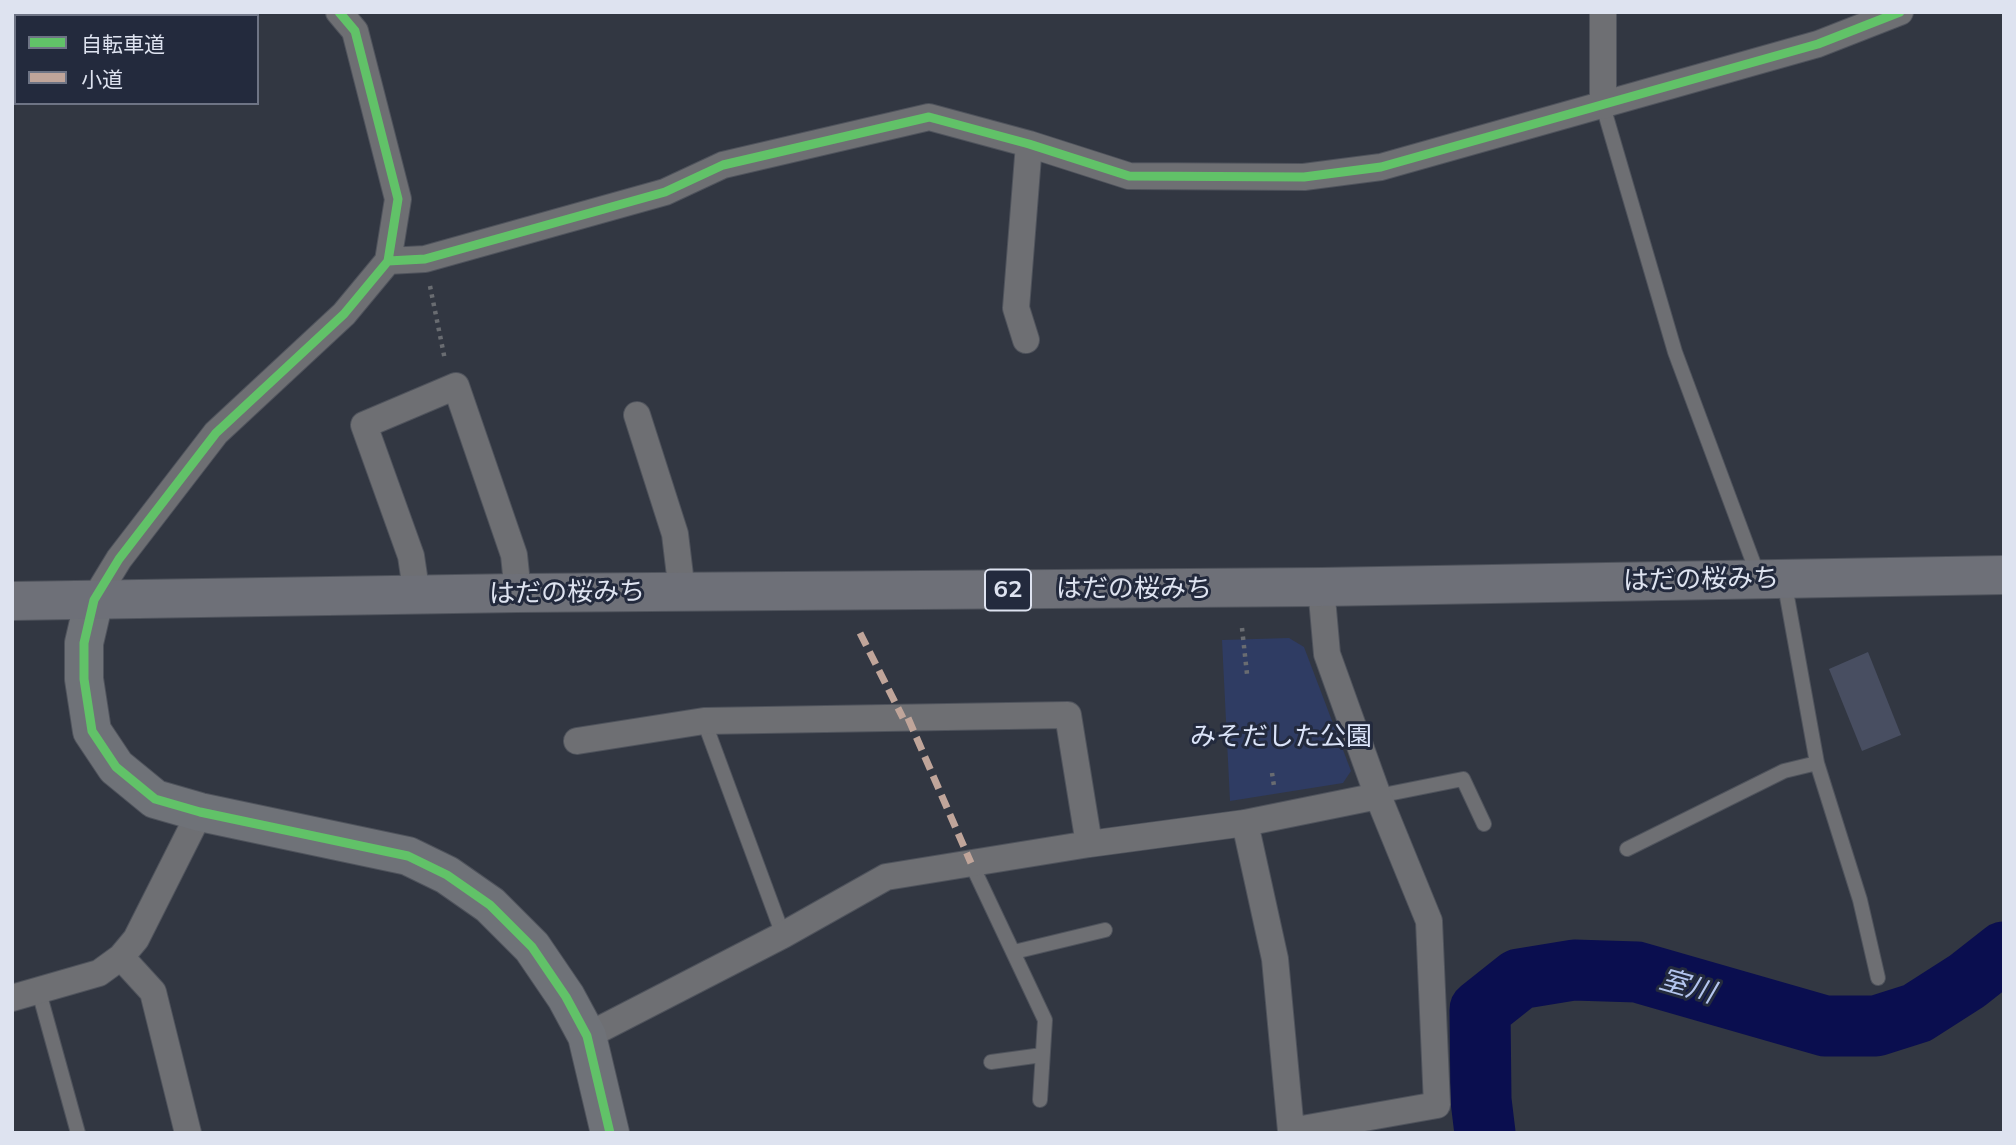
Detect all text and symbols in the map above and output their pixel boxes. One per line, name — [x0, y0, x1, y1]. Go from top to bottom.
legend — [14, 14, 259, 105]
text: 自転車道 — [81, 31, 165, 57]
text: 小道 — [81, 66, 123, 92]
street label: はだの桜みち — [1623, 563, 1779, 597]
road number: 62 — [985, 570, 1031, 610]
street label: はだの桜みち — [1056, 573, 1212, 605]
street label: はだの桜みち — [489, 576, 645, 610]
park label: みそだした公園 — [1190, 721, 1372, 753]
water label: 室川 — [1655, 963, 1719, 1011]

